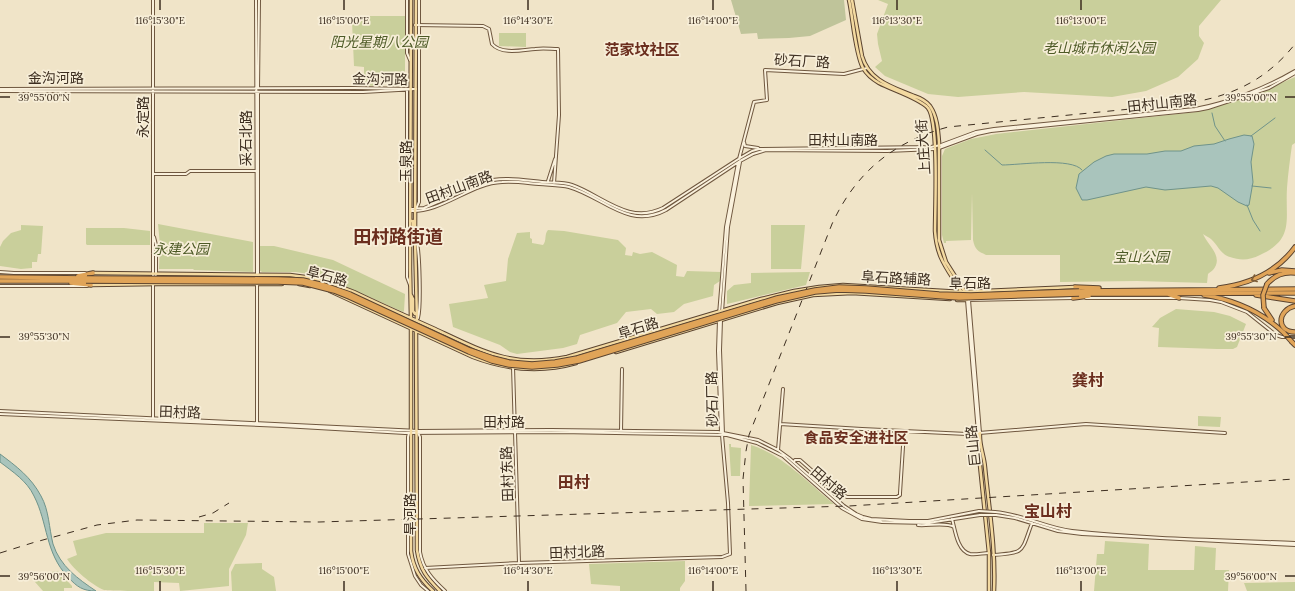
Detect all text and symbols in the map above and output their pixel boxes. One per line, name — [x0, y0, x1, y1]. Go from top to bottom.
text: 116°15'30"E — [135, 14, 185, 27]
text: 116°15'00"E — [319, 14, 369, 27]
text: 116°14'30"E — [503, 14, 553, 27]
text: 116°14'00"E — [688, 14, 738, 27]
text: 116°13'30"E — [872, 14, 922, 27]
text: 116°13'00"E — [1056, 14, 1106, 27]
park label: 阳光星期八公园 — [330, 33, 430, 51]
park label: 老山城市休闲公园 — [1043, 39, 1157, 57]
district label: 范家坟社区 — [604, 40, 680, 59]
street label: 砂石厂路 — [774, 51, 830, 71]
street label: 金沟河路 — [28, 69, 84, 87]
street label: 金沟河路 — [352, 70, 408, 88]
street label: 田村山南路 — [1126, 90, 1198, 116]
text: 39°55'00"N — [18, 91, 70, 104]
text: 39°55'00"N — [1225, 91, 1277, 104]
street label: 永定路 — [134, 96, 152, 138]
street label: 采石北路 — [237, 110, 255, 166]
street label: 上庄大街 — [912, 118, 934, 176]
street label: 田村山南路 — [808, 131, 878, 149]
street label: 玉泉路 — [397, 140, 415, 182]
street label: 田村山南路 — [423, 167, 495, 207]
district label: 田村路街道 — [353, 225, 443, 248]
park label: 永建公园 — [153, 240, 211, 258]
park label: 宝山公园 — [1113, 248, 1171, 266]
street label: 阜石路 — [304, 262, 350, 290]
street label: 阜石路辅路 — [861, 267, 931, 289]
street label: 阜石路 — [949, 274, 991, 292]
one-way arrow — [1250, 275, 1257, 283]
street label: 阜石路 — [615, 313, 661, 343]
text: 39°55'30"N — [18, 330, 70, 343]
text: 39°55'30"N — [1225, 330, 1277, 343]
district label: 龚村 — [1072, 370, 1104, 390]
street label: 砂石厂路 — [703, 371, 721, 427]
street label: 田村路 — [159, 402, 201, 422]
street label: 田村路 — [483, 413, 525, 431]
street label: 巨山路 — [962, 424, 984, 468]
district label: 食品安全进社区 — [803, 428, 909, 447]
street label: 田村东路 — [497, 446, 517, 502]
street label: 田村路 — [807, 462, 851, 504]
district label: 田村 — [558, 472, 590, 492]
street label: 旱河路 — [401, 493, 419, 535]
district label: 宝山村 — [1024, 501, 1072, 521]
street label: 田村北路 — [549, 542, 605, 562]
text: 116°15'30"E — [135, 564, 185, 577]
text: 116°15'00"E — [319, 564, 369, 577]
text: 116°14'30"E — [503, 564, 553, 577]
text: 116°14'00"E — [688, 564, 738, 577]
text: 116°13'30"E — [872, 564, 922, 577]
text: 116°13'00"E — [1056, 564, 1106, 577]
text: 39°56'00"N — [18, 570, 70, 583]
text: 39°56'00"N — [1225, 570, 1277, 583]

